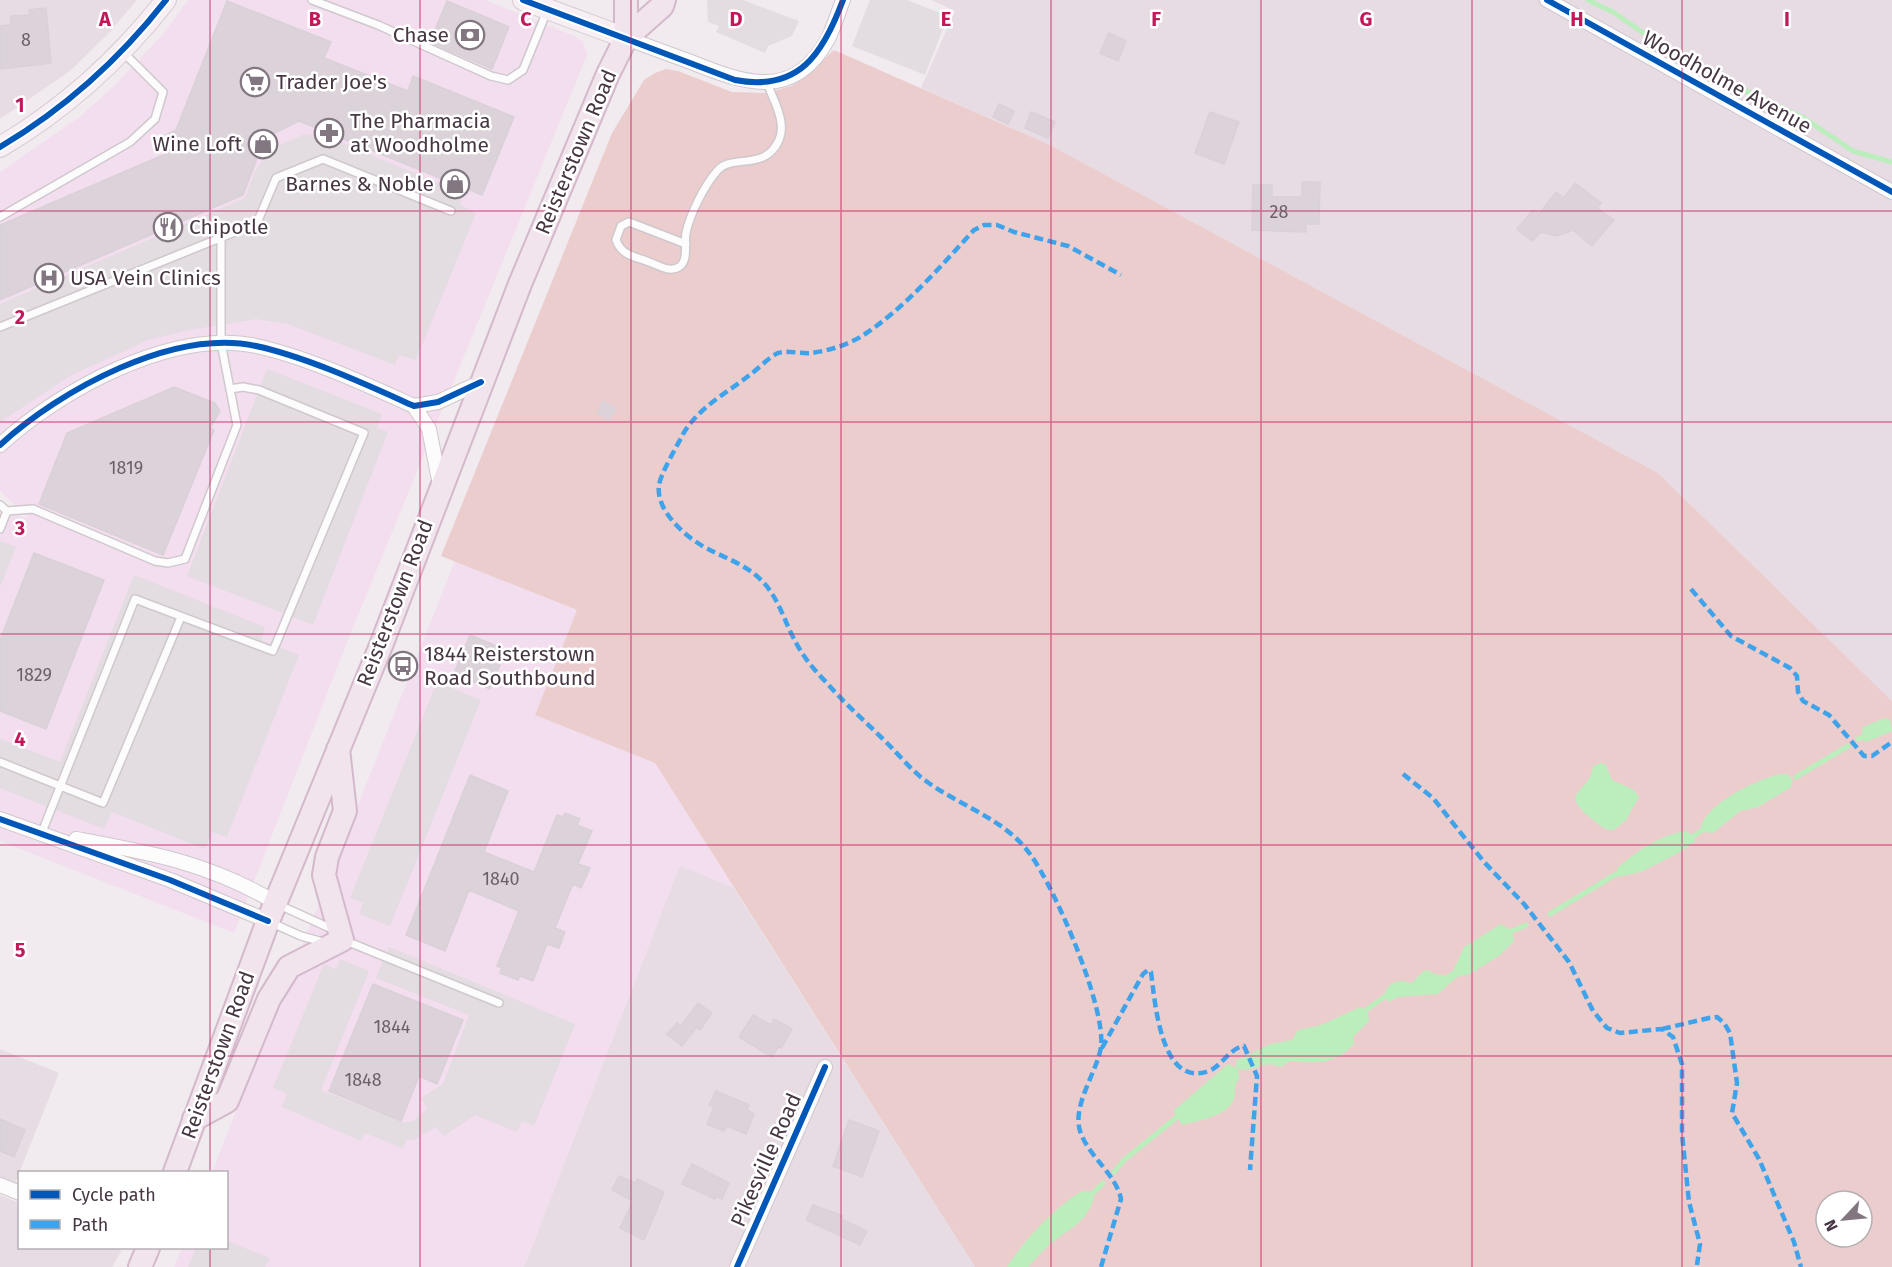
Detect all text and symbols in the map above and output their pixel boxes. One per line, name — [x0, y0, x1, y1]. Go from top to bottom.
text: A — [98, 7, 112, 31]
text: B — [309, 7, 321, 31]
text: C — [520, 7, 532, 31]
text: D — [729, 7, 743, 31]
text: E — [941, 7, 951, 31]
text: F — [1151, 7, 1161, 31]
text: G — [1360, 7, 1372, 31]
text: H — [1570, 7, 1584, 31]
text: I — [1784, 7, 1790, 31]
bank icon: Chase — [454, 19, 486, 51]
place label: Chase — [393, 22, 449, 48]
street label: Woodholme Avenue — [1638, 25, 1816, 139]
house number: 8 — [21, 29, 31, 51]
supermarket icon: Trader Joe's — [239, 66, 271, 98]
street label: Reisterstown Road — [529, 66, 623, 238]
place label: Trader Joe's — [276, 69, 387, 95]
text: 1 — [15, 93, 25, 117]
place label: The Pharmacia at Woodholme — [350, 108, 491, 158]
pharmacy icon: The Pharmacia at Woodholme — [313, 117, 345, 149]
shop icon: Wine Loft — [247, 128, 279, 160]
place label: Wine Loft — [153, 131, 242, 157]
shop icon: Barnes & Noble — [439, 168, 471, 200]
place label: Barnes & Noble — [285, 171, 434, 197]
house number: 28 — [1270, 201, 1288, 223]
restaurant icon: Chipotle — [152, 211, 184, 243]
place label: Chipotle — [189, 214, 268, 240]
hospital icon: USA Vein Clinics — [33, 262, 65, 294]
place label: USA Vein Clinics — [70, 265, 221, 291]
text: 2 — [15, 305, 25, 329]
house number: 1819 — [109, 457, 143, 479]
text: 3 — [14, 516, 25, 540]
street label: Reisterstown Road — [351, 516, 439, 690]
place label: 1844 Reisterstown Road Southbound — [424, 641, 596, 691]
bus stop icon: 1844 Reisterstown Road Southbound — [387, 650, 419, 682]
house number: 1829 — [16, 664, 52, 686]
text: 4 — [14, 727, 26, 751]
house number: 1840 — [482, 868, 520, 890]
text: 5 — [15, 938, 26, 962]
street label: Reisterstown Road — [176, 968, 260, 1142]
house number: 1844 — [374, 1016, 411, 1038]
house number: 1848 — [344, 1069, 382, 1091]
street label: Pikesville Road — [725, 1089, 807, 1231]
legend — [18, 1171, 228, 1249]
text: Cycle path — [72, 1184, 156, 1206]
north arrow — [1814, 1189, 1874, 1249]
text: Path — [72, 1214, 108, 1236]
text: N — [1820, 1216, 1842, 1234]

